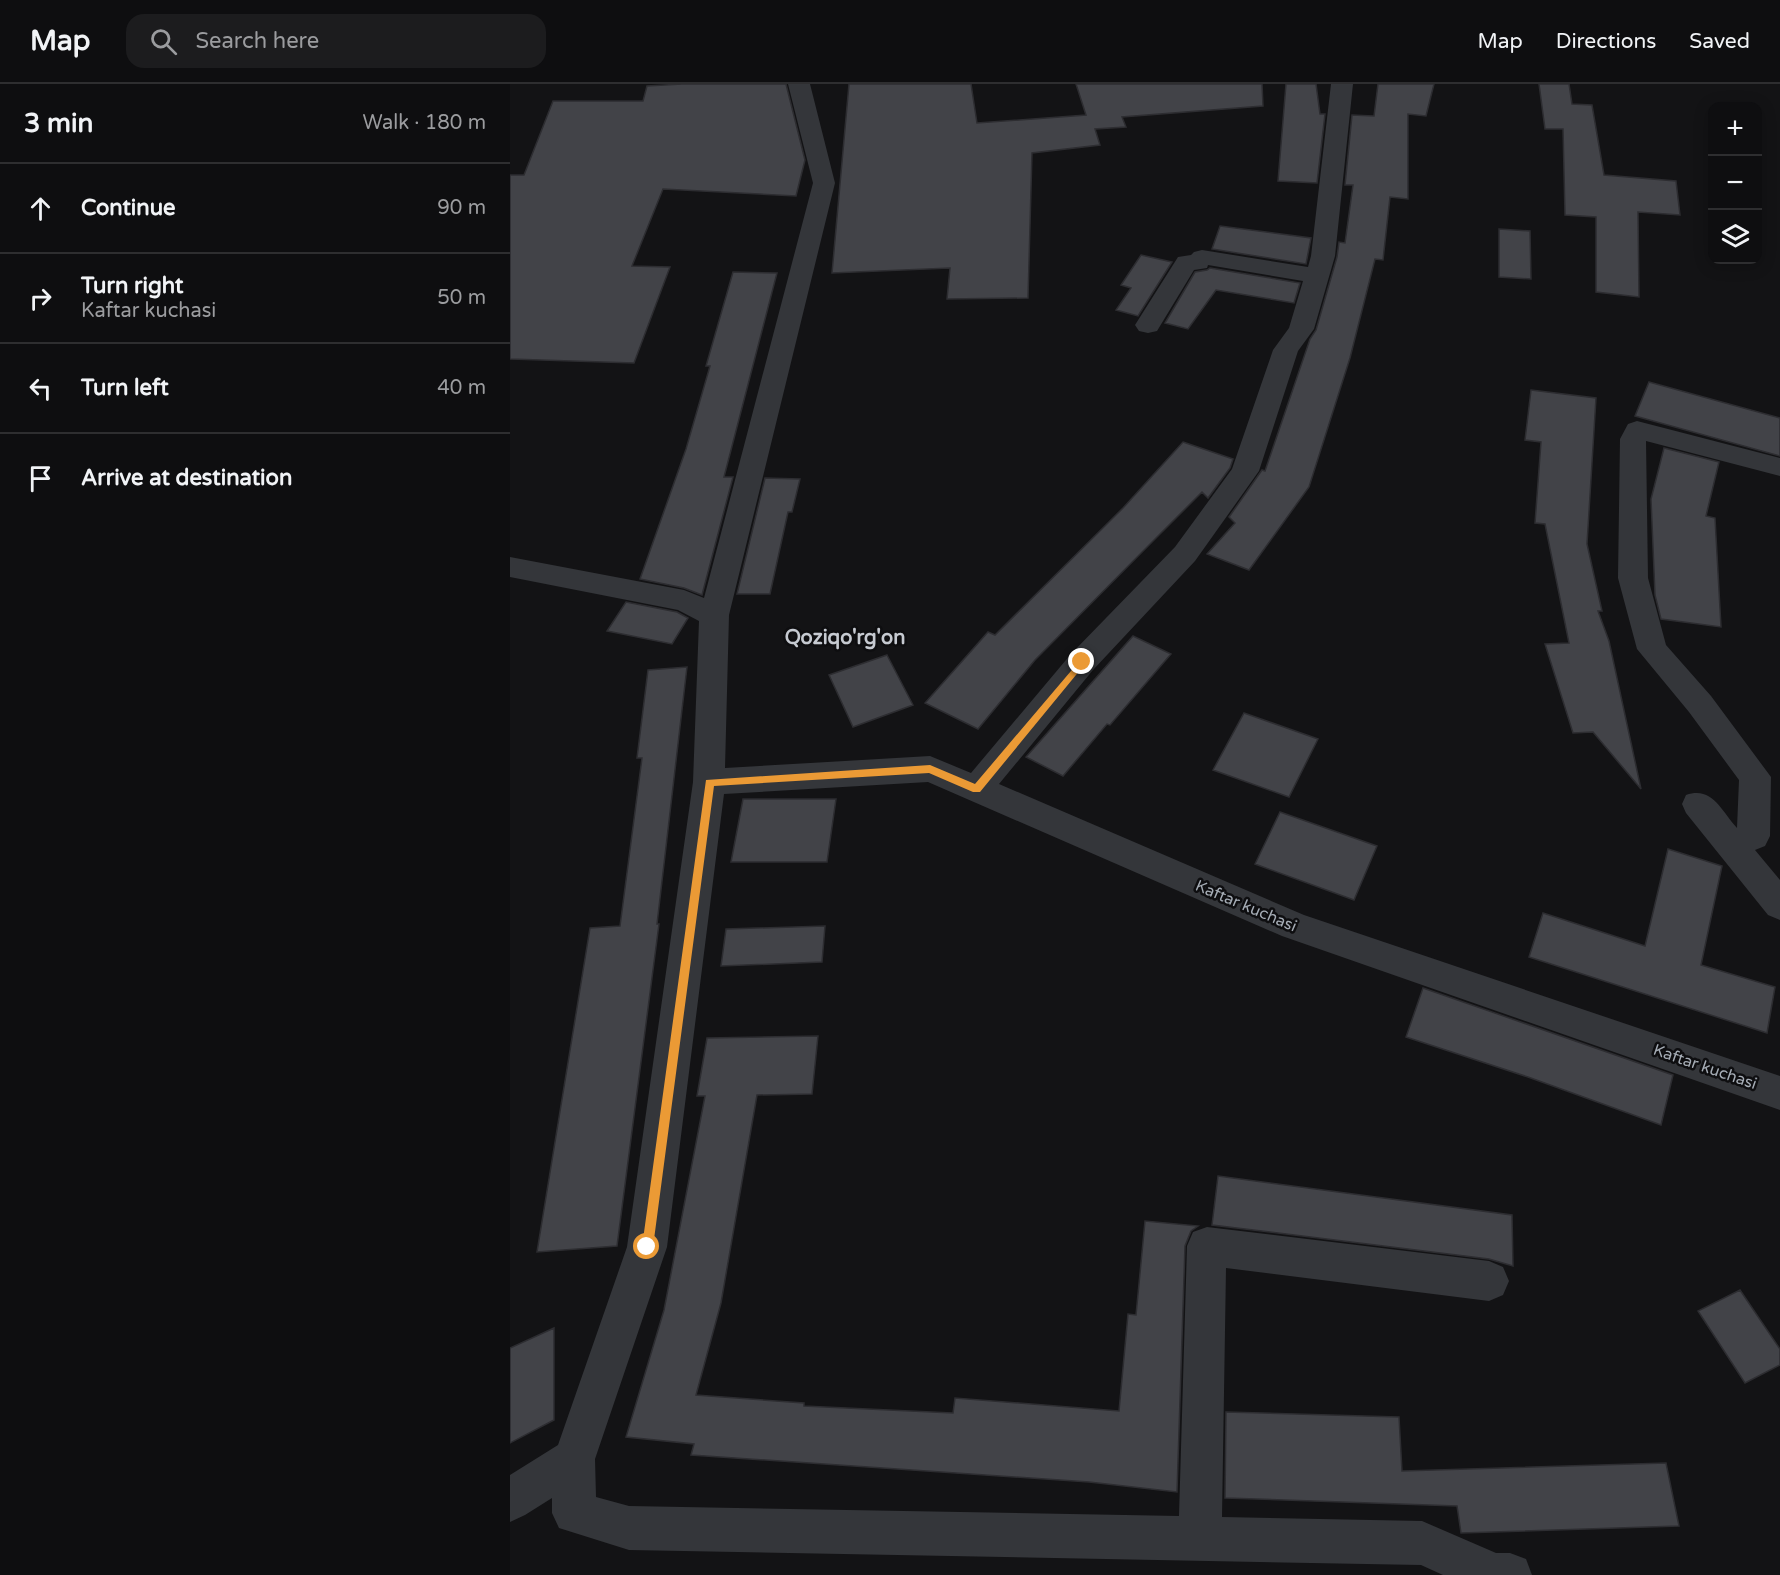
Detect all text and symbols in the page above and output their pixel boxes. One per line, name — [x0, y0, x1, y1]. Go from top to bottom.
search box — [126, 14, 546, 68]
text: Map — [30, 24, 90, 58]
icon: search — [147, 25, 180, 58]
text: Search here — [195, 28, 319, 54]
text: Map — [1477, 29, 1523, 54]
text: Directions — [1556, 29, 1656, 54]
text: Saved — [1689, 29, 1750, 54]
map controls — [1708, 102, 1762, 264]
button: + — [1708, 102, 1762, 156]
text: 3 min — [24, 108, 93, 139]
text: Walk · 180 m — [363, 111, 486, 135]
button: − — [1708, 156, 1762, 210]
icon: ahead — [24, 192, 57, 225]
text: Continue — [81, 195, 176, 221]
text: 90 m — [437, 196, 486, 220]
button: layers — [1708, 210, 1762, 264]
text: Turn right — [81, 273, 183, 299]
icon: right — [24, 282, 57, 315]
text: 50 m — [437, 286, 486, 310]
text: Kaftar kuchasi — [81, 299, 216, 323]
icon: left — [24, 372, 57, 405]
text: Turn left — [81, 375, 169, 401]
text: 40 m — [437, 376, 486, 400]
icon: arrive — [24, 462, 57, 495]
text: Arrive at destination — [81, 465, 292, 491]
district label: Qoziqo'rg'on — [785, 626, 905, 650]
route end — [1068, 648, 1094, 674]
street label: Kaftar kuchasi — [1192, 876, 1300, 936]
street label: Kaftar kuchasi — [1651, 1040, 1759, 1094]
route start — [633, 1233, 659, 1259]

